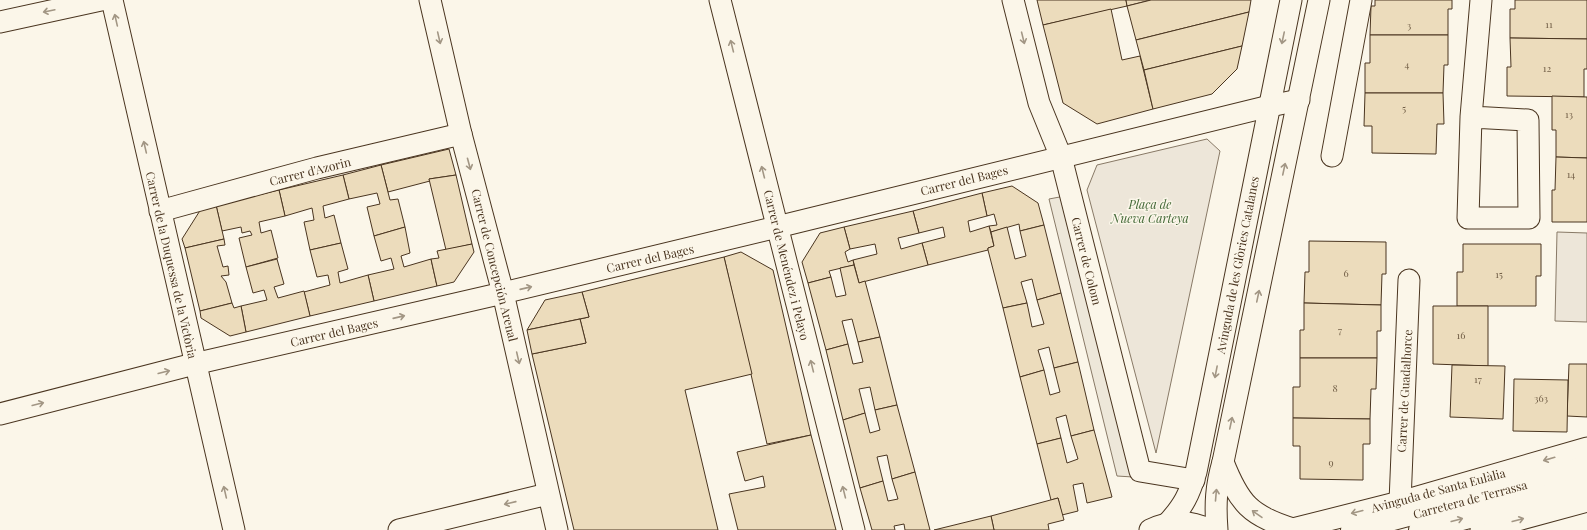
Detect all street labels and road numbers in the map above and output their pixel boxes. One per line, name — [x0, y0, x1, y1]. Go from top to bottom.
street label: Carrer d'Azorin — [268, 153, 352, 189]
street label: Carrer del Bages — [919, 161, 1009, 199]
street label: Carrer de la Duquessa de la Victòria — [143, 170, 201, 360]
street label: Avinguda de les Glòries Catalanes — [1212, 175, 1262, 356]
street label: Carrer de Concepción Arenal — [468, 187, 522, 344]
street label: Carrer de Menéndez i Pelayo — [761, 188, 814, 342]
street label: Carrer de Colom — [1068, 215, 1106, 307]
street label: Carrer del Bages — [605, 240, 695, 276]
street label: Carrer del Bages — [289, 314, 379, 350]
street label: Carrer de Guadalhorce — [1393, 329, 1415, 453]
street label: Avinguda de Santa Eulàlia — [1368, 464, 1507, 516]
street label: Carretera de Terrassa — [1411, 476, 1529, 522]

